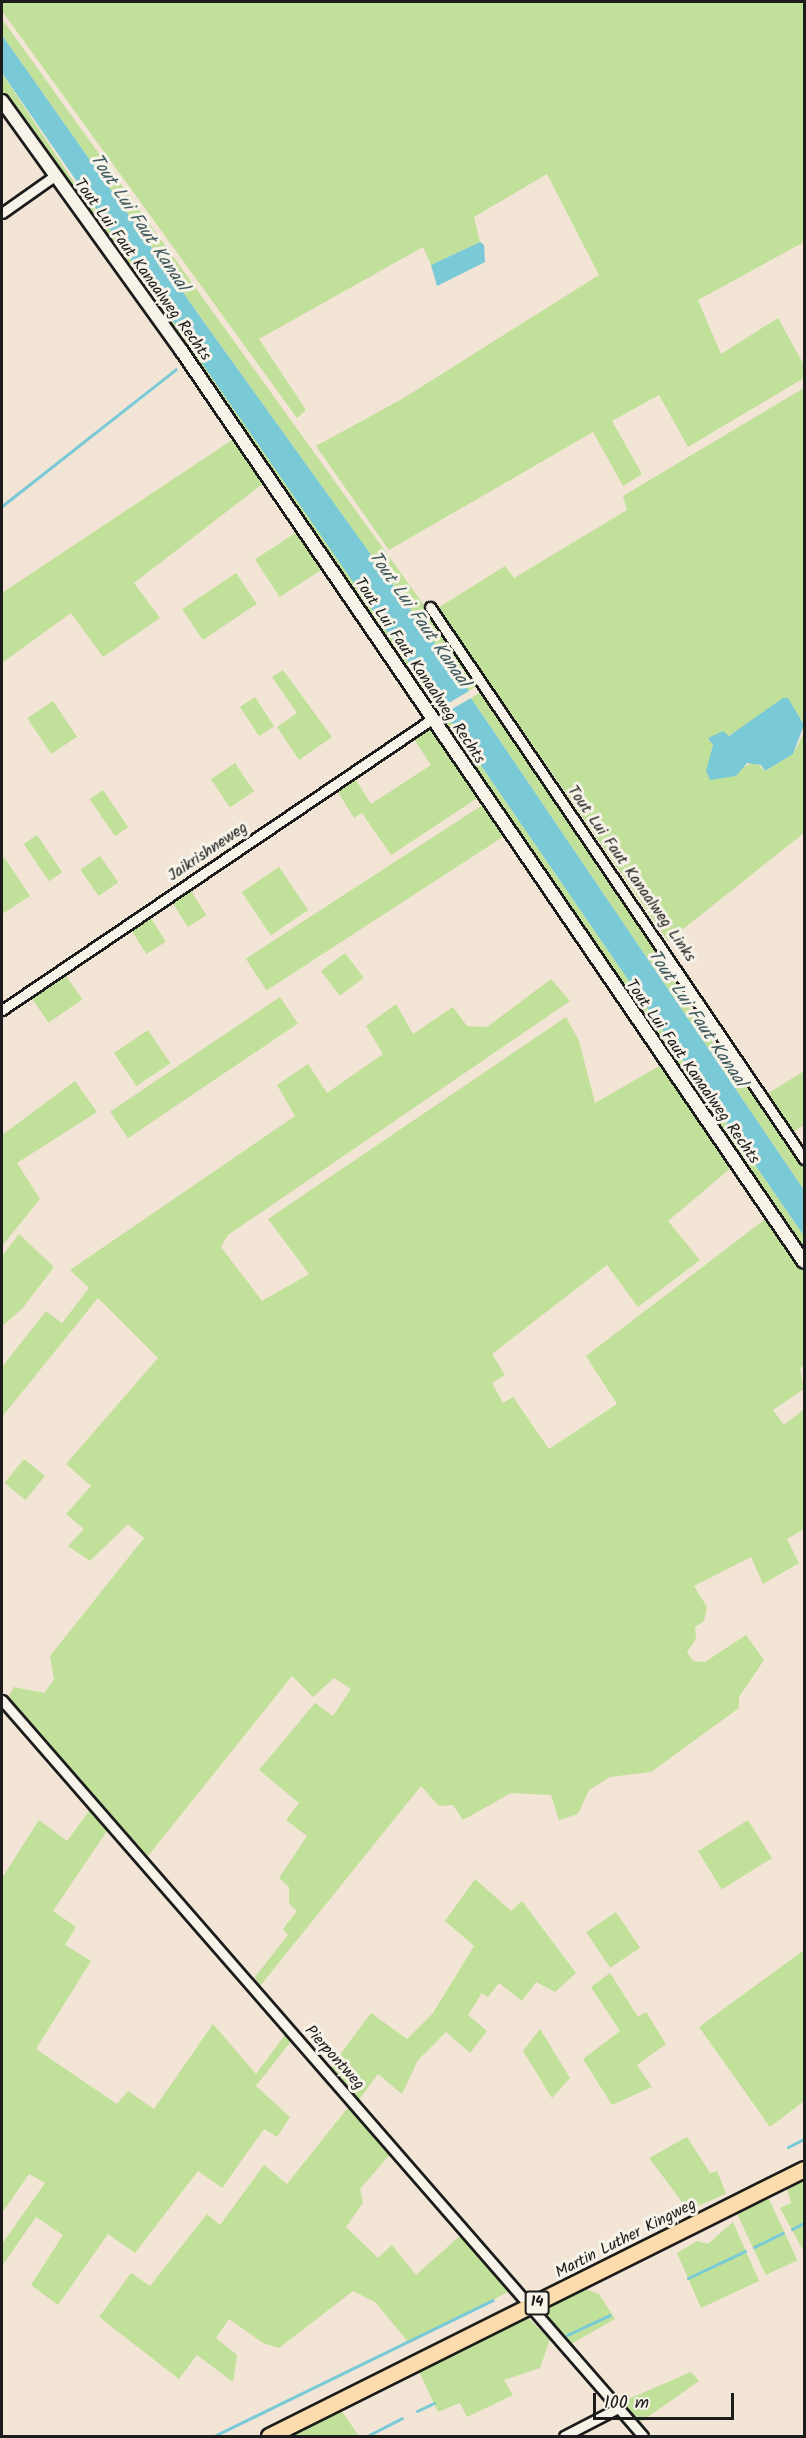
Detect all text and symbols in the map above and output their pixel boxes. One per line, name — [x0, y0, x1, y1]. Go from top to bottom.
water label: Tout Lui Faut Kanaal — [84, 150, 192, 296]
street label: Tout Lui Faut Kanaalweg Rechts — [69, 175, 215, 365]
water label: Tout Lui Faut Kanaal — [363, 548, 473, 692]
street label: Tout Lui Faut Kanaalweg Rechts — [349, 574, 489, 768]
street label: Tout Lui Faut Kanaalweg Links — [563, 782, 699, 966]
street label: Jaikrishneweg — [164, 818, 252, 886]
water label: Tout Lui Faut Kanaal — [642, 946, 750, 1092]
street label: Tout Lui Faut Kanaalweg Rechts — [621, 976, 763, 1168]
street label: Pierpontweg — [300, 2022, 368, 2094]
street label: Martin Luther Kingweg — [552, 2195, 700, 2283]
road number: 14 — [524, 2291, 550, 2315]
scale bar — [596, 2381, 737, 2419]
text: 100 m — [604, 2389, 649, 2418]

